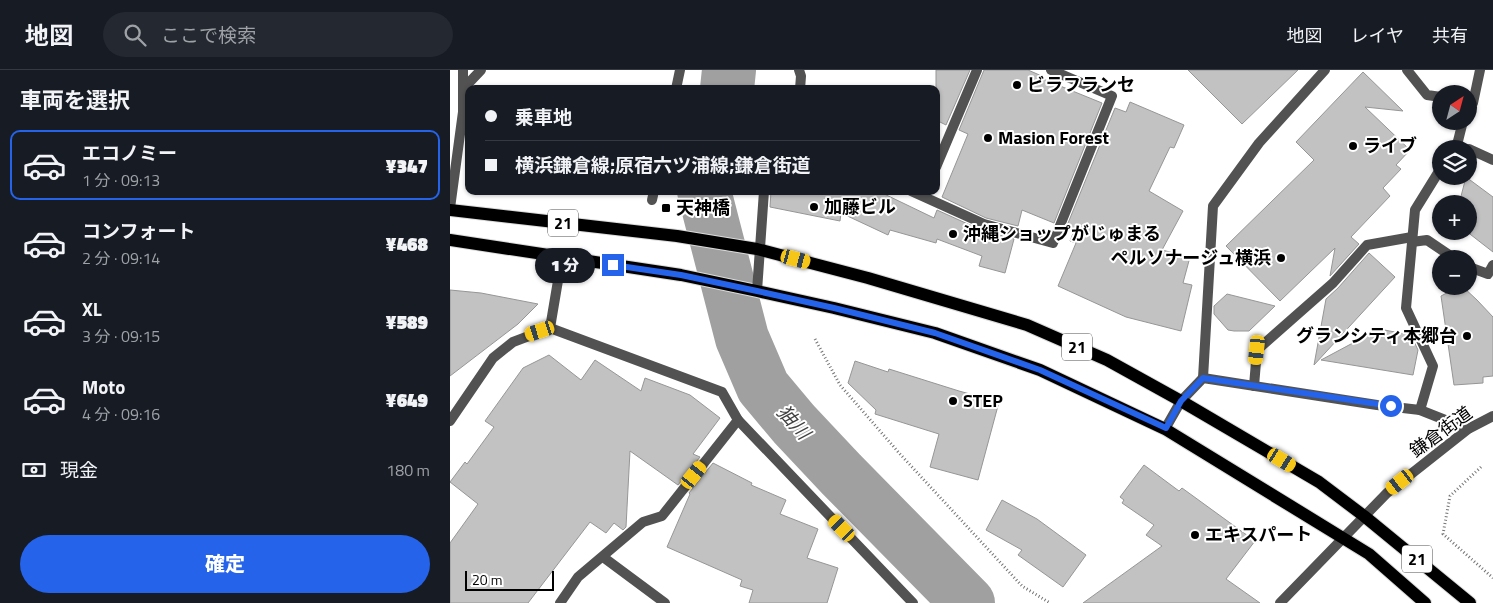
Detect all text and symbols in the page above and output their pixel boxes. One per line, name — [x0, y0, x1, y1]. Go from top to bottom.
search box — [103, 12, 453, 57]
text: 地図 — [25, 17, 73, 53]
text: ここで検索 — [161, 20, 256, 49]
icon: search — [121, 21, 149, 49]
text: 地図 — [1287, 22, 1323, 49]
text: レイヤ — [1351, 22, 1404, 49]
text: 共有 — [1432, 22, 1468, 49]
place label: ビラフランセ — [1027, 71, 1135, 98]
marker: ビラフランセ — [1011, 79, 1023, 91]
text: 車両を選択 — [20, 83, 130, 117]
north arrow — [1432, 85, 1478, 130]
map controls — [1432, 85, 1477, 295]
text: 乗車地 — [515, 102, 572, 131]
place label: Masion Forest — [998, 124, 1109, 151]
marker: Masion Forest — [982, 132, 994, 144]
place label: ライブ — [1363, 132, 1417, 159]
text: エコノミー — [82, 138, 177, 167]
marker: ライブ — [1347, 140, 1359, 152]
button: layers — [1432, 140, 1477, 185]
icon: car — [22, 143, 67, 188]
text: 横浜鎌倉線;原宿六ツ浦線;鎌倉街道 — [515, 150, 811, 179]
text: ¥347 — [386, 151, 428, 180]
text: 1 分 · 09:13 — [82, 168, 160, 192]
place label: 加藤ビル — [824, 193, 896, 220]
place label: 天神橋 — [676, 194, 730, 221]
button: + — [1432, 195, 1477, 240]
marker: 加藤ビル — [808, 201, 820, 213]
marker: 天神橋 — [660, 202, 672, 214]
road number: 21 — [548, 210, 578, 237]
text: コンフォート — [82, 216, 195, 245]
place label: 沖縄ショップがじゅまる — [963, 220, 1161, 247]
icon: car — [22, 221, 67, 266]
marker: 沖縄ショップがじゅまる — [947, 228, 959, 240]
text: ¥468 — [386, 229, 428, 258]
place label: ペルソナージュ横浜 — [1111, 244, 1271, 271]
text: 2 分 · 09:14 — [82, 246, 160, 270]
callout: 1 分 — [536, 248, 596, 282]
car — [779, 248, 812, 270]
button: − — [1432, 250, 1477, 295]
marker: ペルソナージュ横浜 — [1275, 252, 1287, 264]
text: 1 分 — [551, 253, 579, 277]
route end — [602, 254, 624, 276]
text: XL — [82, 294, 102, 323]
icon: car — [22, 299, 67, 344]
text: ¥589 — [386, 307, 428, 336]
car — [523, 319, 556, 343]
place label: グランシティ本郷台 — [1296, 322, 1457, 349]
text: 3 分 · 09:15 — [82, 324, 160, 348]
marker: グランシティ本郷台 — [1461, 330, 1473, 342]
road number: 21 — [1062, 334, 1092, 360]
car — [1247, 334, 1266, 366]
text: Moto — [82, 372, 125, 401]
icon: car — [22, 377, 67, 422]
text: ¥649 — [386, 385, 428, 414]
place label: STEP — [963, 387, 1003, 414]
marker: STEP — [947, 395, 959, 407]
route start — [1380, 395, 1402, 417]
water label: 㹨川 — [771, 398, 819, 447]
street label: 鎌倉街道 — [1404, 400, 1478, 464]
text: 4 分 · 09:16 — [82, 402, 160, 426]
car — [1265, 446, 1298, 474]
text: 現金 — [60, 455, 98, 484]
icon: cash — [20, 456, 48, 484]
text: 180 m — [386, 458, 430, 482]
car — [678, 459, 709, 491]
car — [1383, 467, 1416, 497]
car — [826, 512, 857, 544]
place label: エキスパート — [1205, 521, 1312, 548]
marker: エキスパート — [1189, 529, 1201, 541]
button: 確定 — [20, 535, 430, 593]
road number: 21 — [1402, 546, 1432, 572]
scale bar — [465, 568, 554, 591]
text: 20 m — [472, 569, 502, 590]

